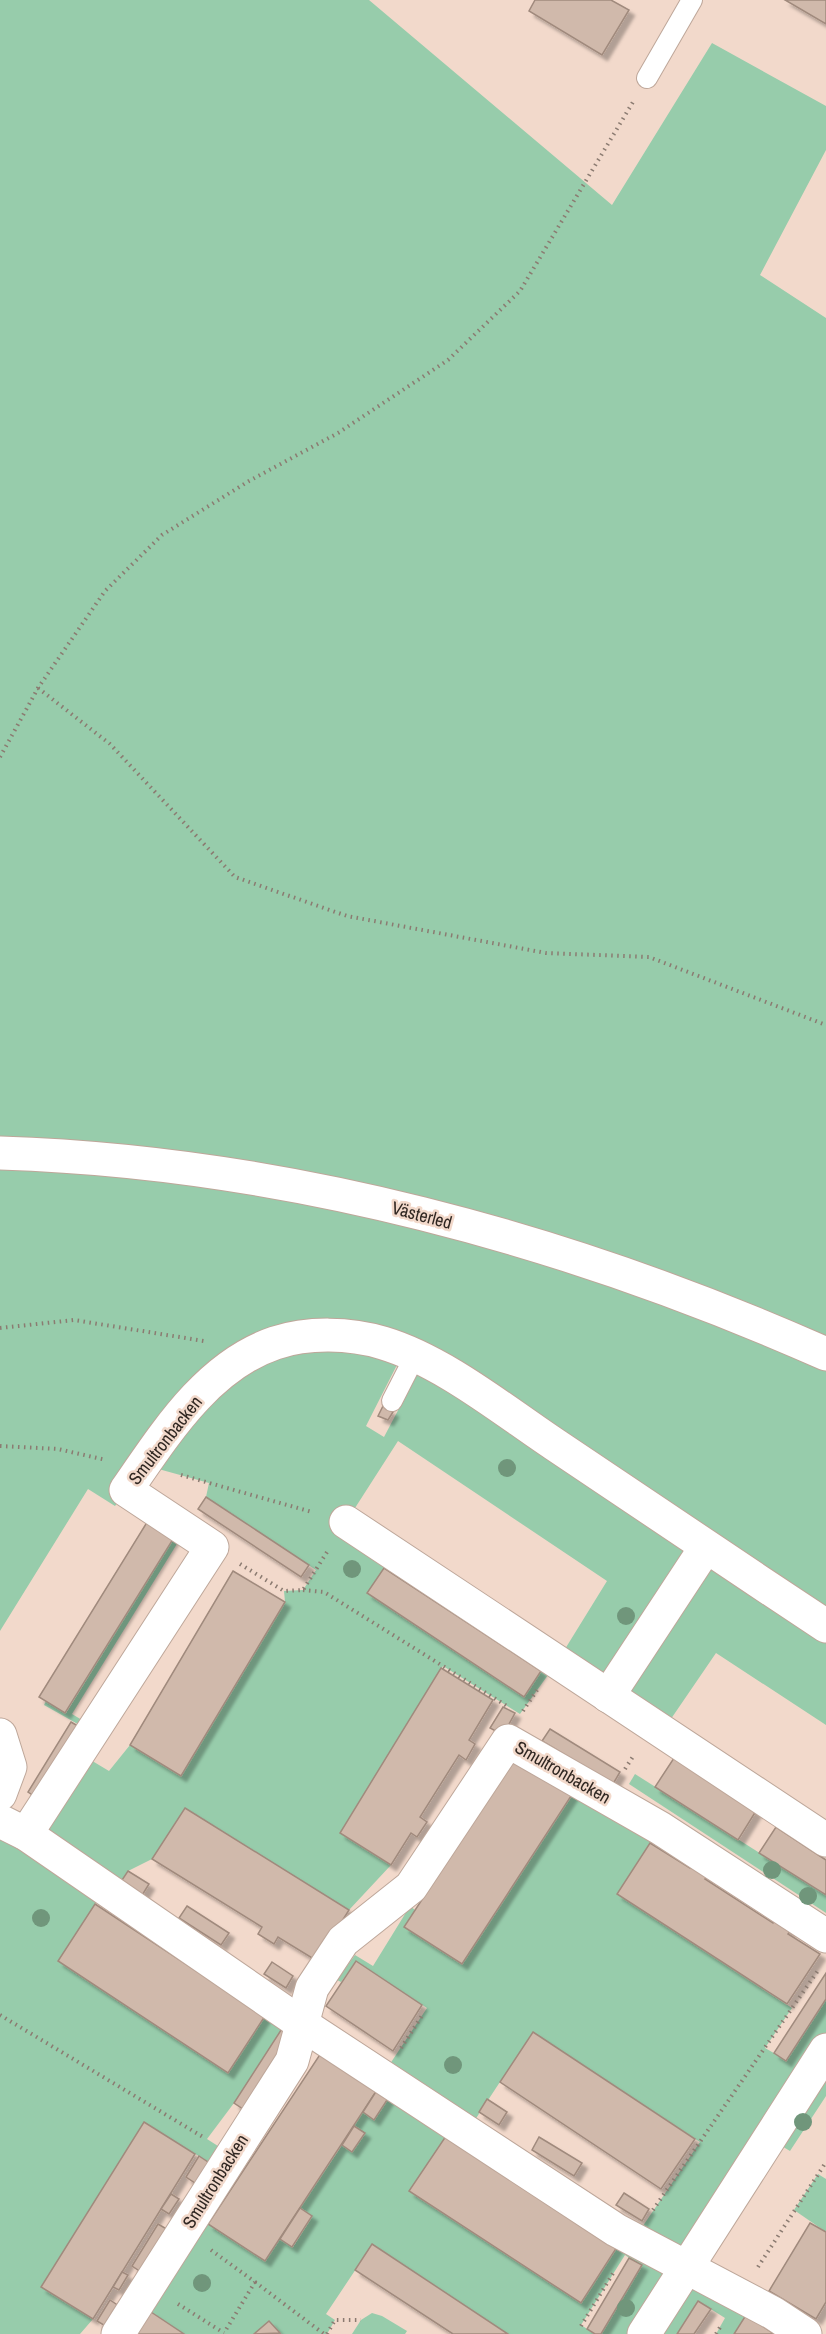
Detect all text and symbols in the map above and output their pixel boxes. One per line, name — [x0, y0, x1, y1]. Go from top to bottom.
street label: Västerled — [389, 1195, 455, 1235]
street label: Smultronbacken — [122, 1390, 208, 1490]
street label: Smultronbacken — [511, 1735, 615, 1809]
street label: Smultronbacken — [176, 2129, 254, 2233]

